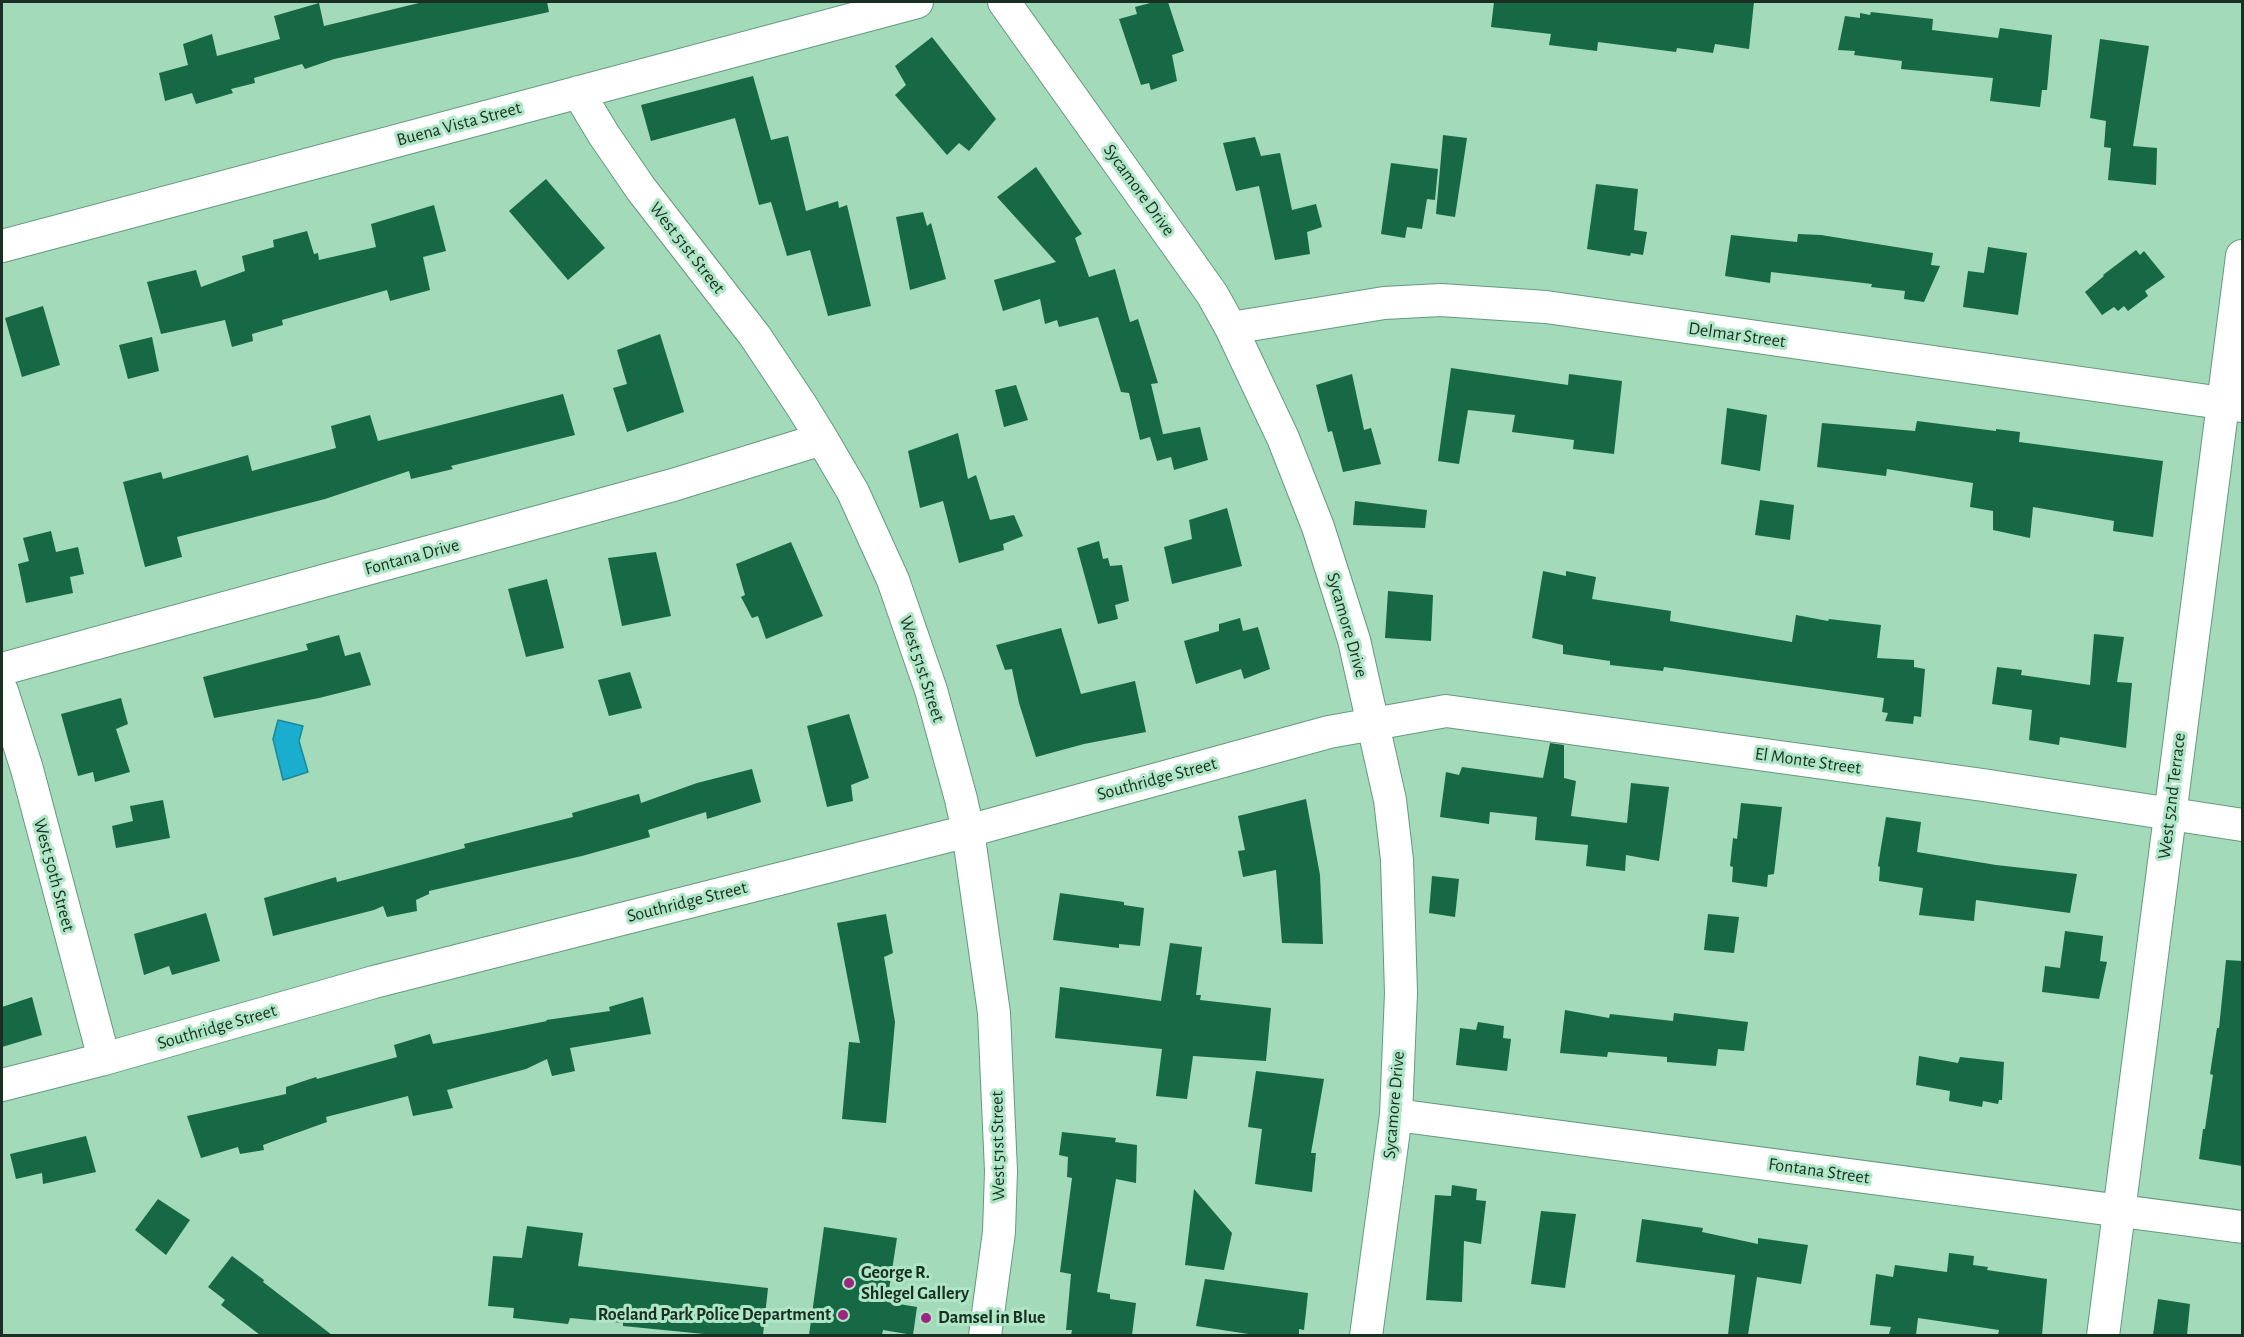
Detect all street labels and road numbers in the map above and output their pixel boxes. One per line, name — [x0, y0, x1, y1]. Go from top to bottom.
street label: Buena Vista Street — [394, 97, 524, 151]
street label: Sycamore Drive — [1099, 140, 1179, 240]
street label: West 51st Street — [645, 198, 729, 298]
street label: Delmar Street — [1687, 317, 1787, 353]
street label: Fontana Drive — [362, 534, 462, 580]
street label: Sycamore Drive — [1322, 570, 1372, 680]
street label: West 51st Street — [895, 613, 949, 725]
street label: West 52nd Terrace — [2154, 732, 2190, 860]
street label: El Monte Street — [1754, 743, 1862, 779]
street label: Southridge Street — [1095, 753, 1219, 805]
street label: West 50th Street — [29, 816, 79, 934]
street label: Southridge Street — [625, 877, 749, 927]
street label: Southridge Street — [155, 1000, 279, 1054]
street label: Sycamore Drive — [1379, 1050, 1409, 1160]
street label: West 51st Street — [986, 1091, 1010, 1201]
street label: Fontana Street — [1767, 1153, 1871, 1189]

